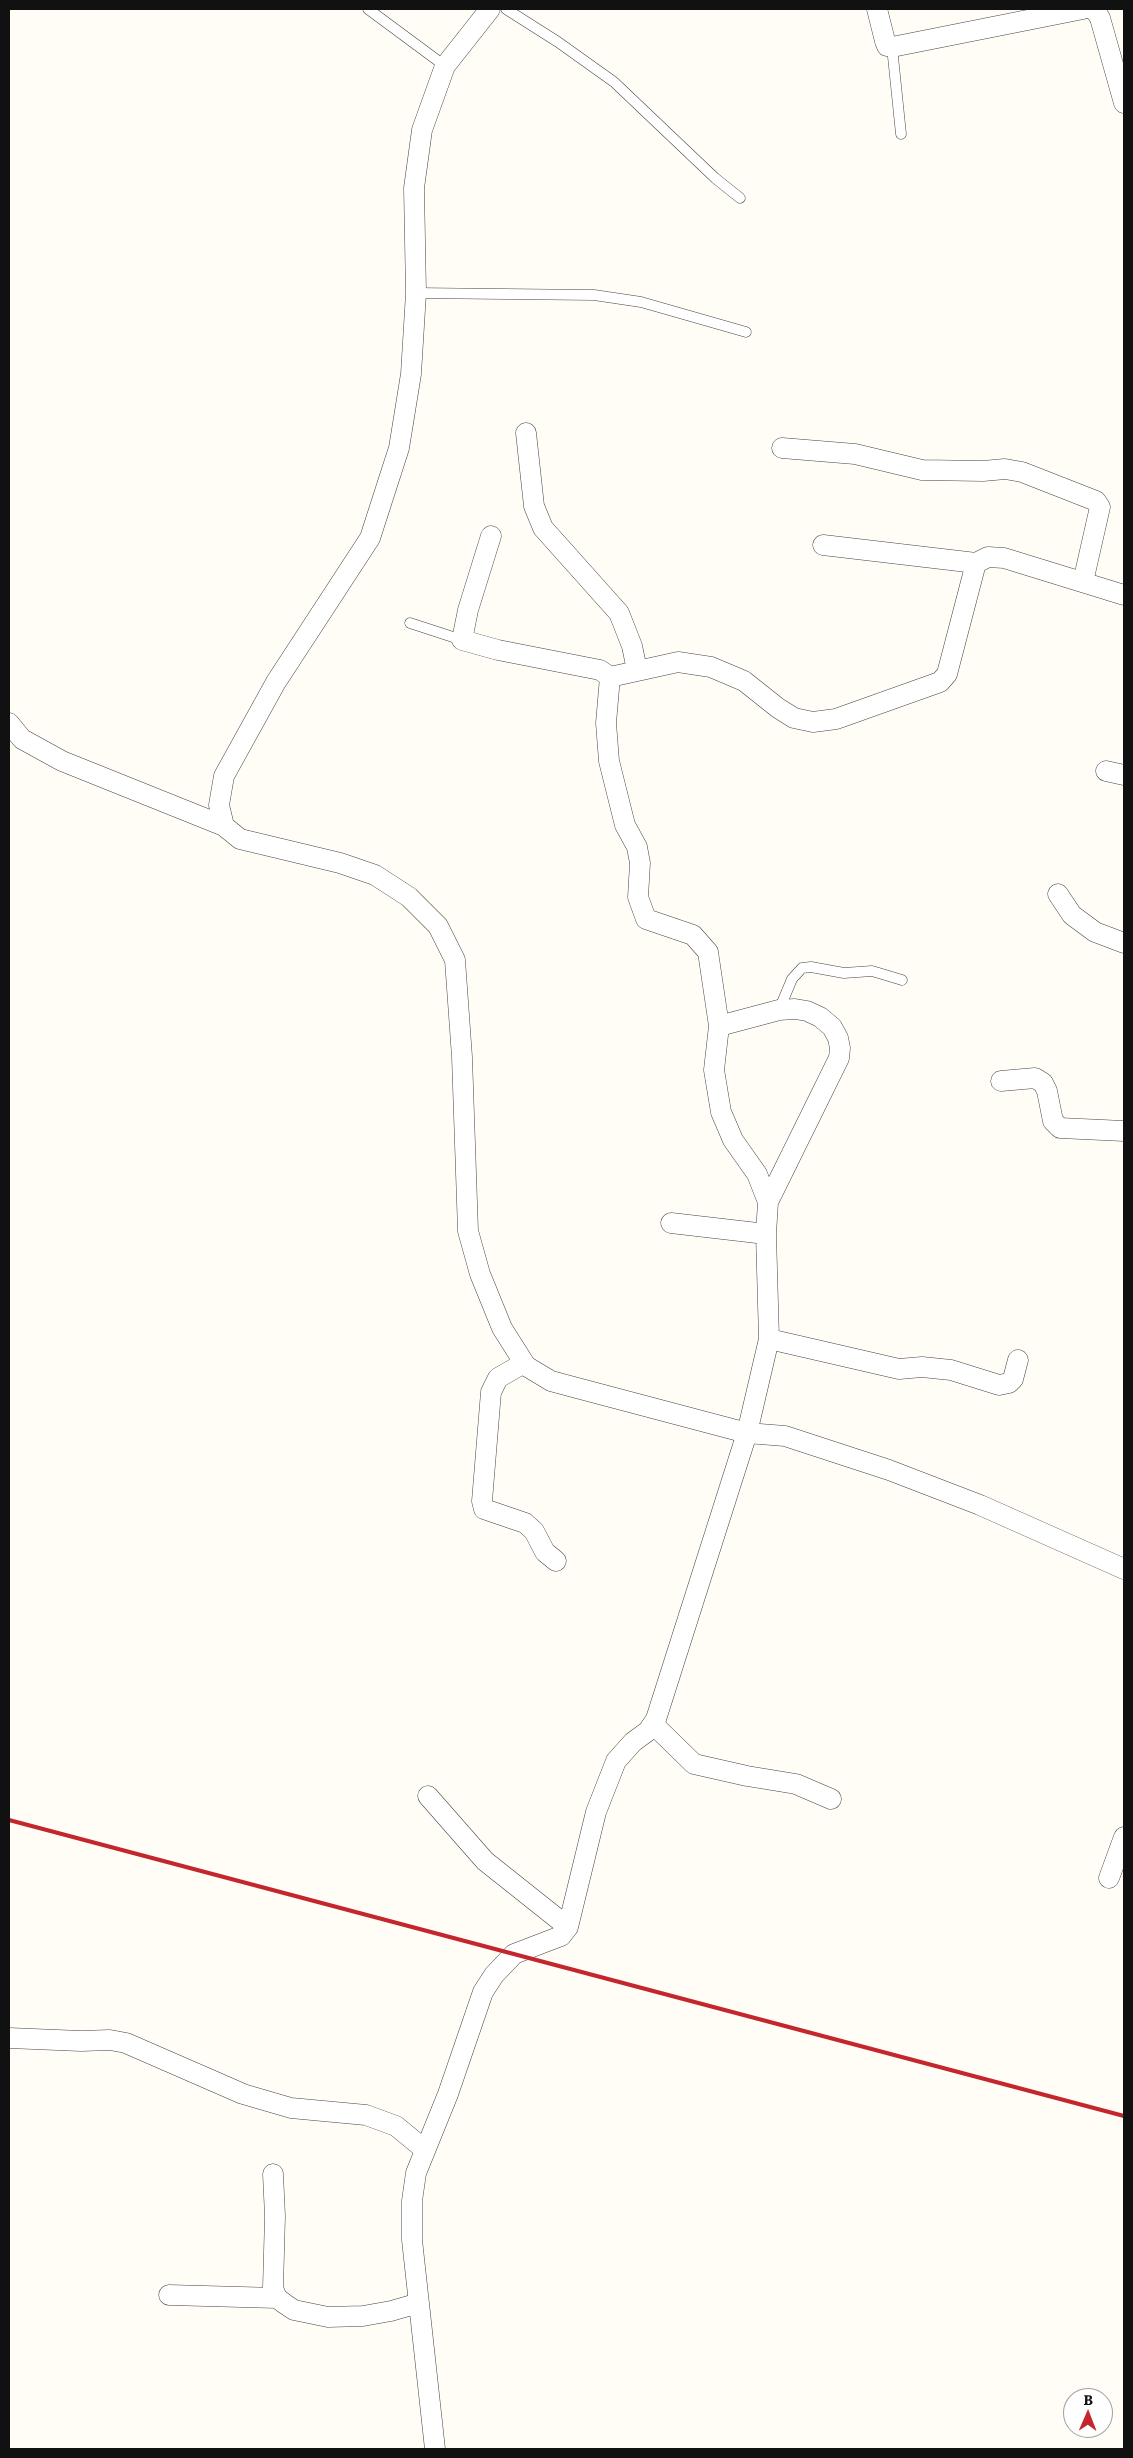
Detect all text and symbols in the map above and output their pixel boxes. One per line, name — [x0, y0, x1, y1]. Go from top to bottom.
north arrow — [1063, 2388, 1113, 2438]
text: B — [1083, 2389, 1093, 2409]

